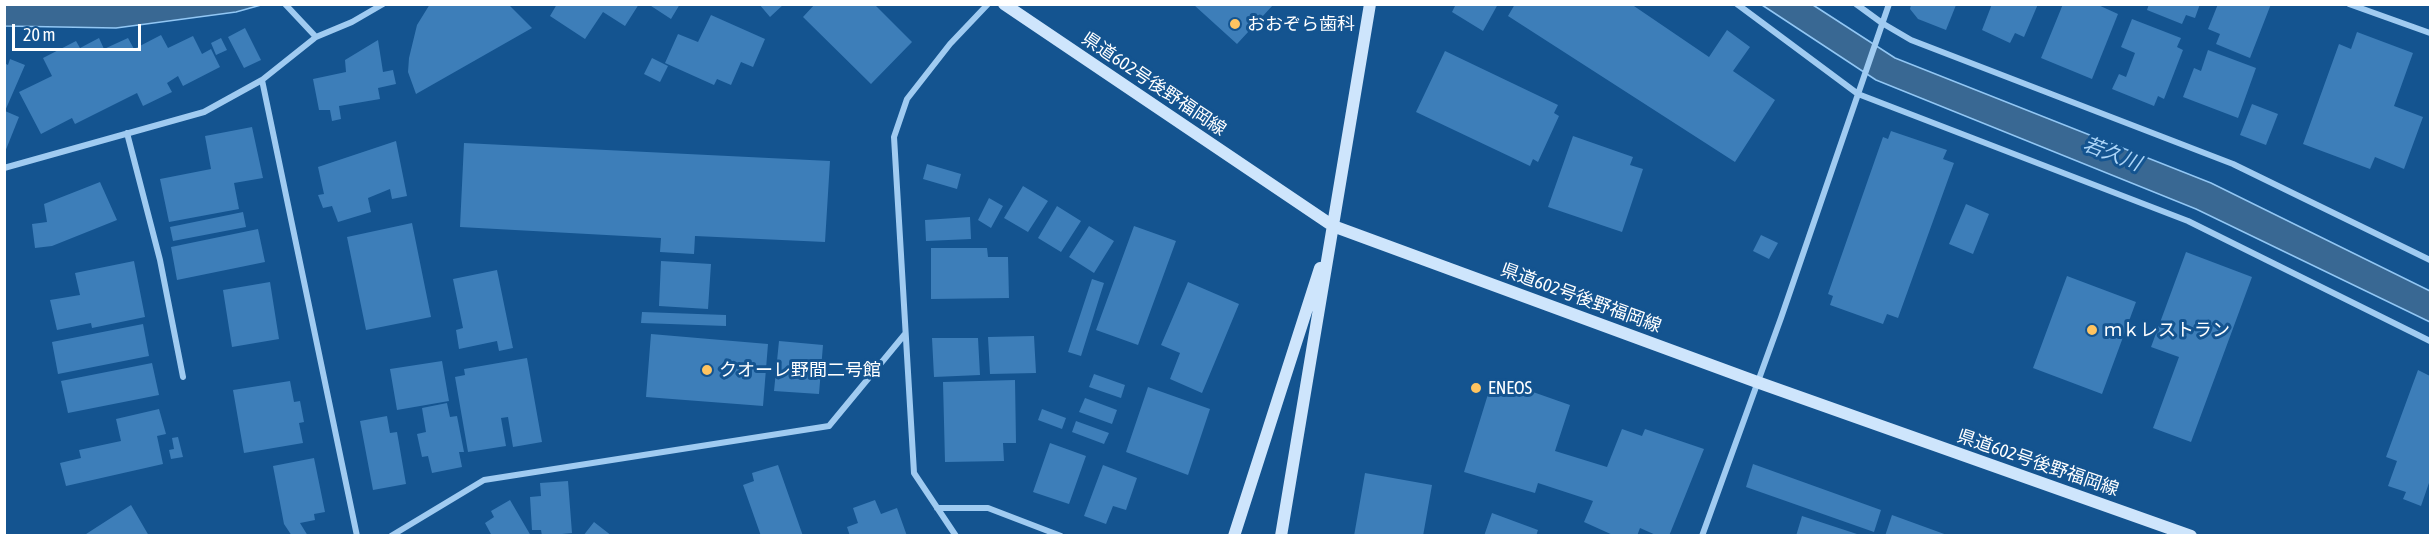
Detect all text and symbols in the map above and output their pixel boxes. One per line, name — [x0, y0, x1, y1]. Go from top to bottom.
scale bar — [15, 12, 144, 50]
place label: おおぞら歯科 — [1247, 13, 1355, 35]
marker: おおぞら歯科 — [1228, 17, 1242, 31]
text: 20 m — [23, 24, 55, 45]
street label: 県道602号後野福岡線 — [1078, 28, 1230, 140]
water label: 若久川 — [2080, 132, 2144, 176]
street label: 県道602号後野福岡線 — [1498, 259, 1664, 337]
place label: ｍｋレストラン — [2104, 319, 2230, 341]
marker: ｍｋレストラン — [2085, 323, 2099, 337]
place label: クオーレ野間二号館 — [719, 359, 881, 381]
marker: クオーレ野間二号館 — [700, 363, 714, 377]
place label: ENEOS — [1488, 377, 1532, 399]
marker: ENEOS — [1469, 381, 1483, 395]
street label: 県道602号後野福岡線 — [1954, 425, 2122, 501]

